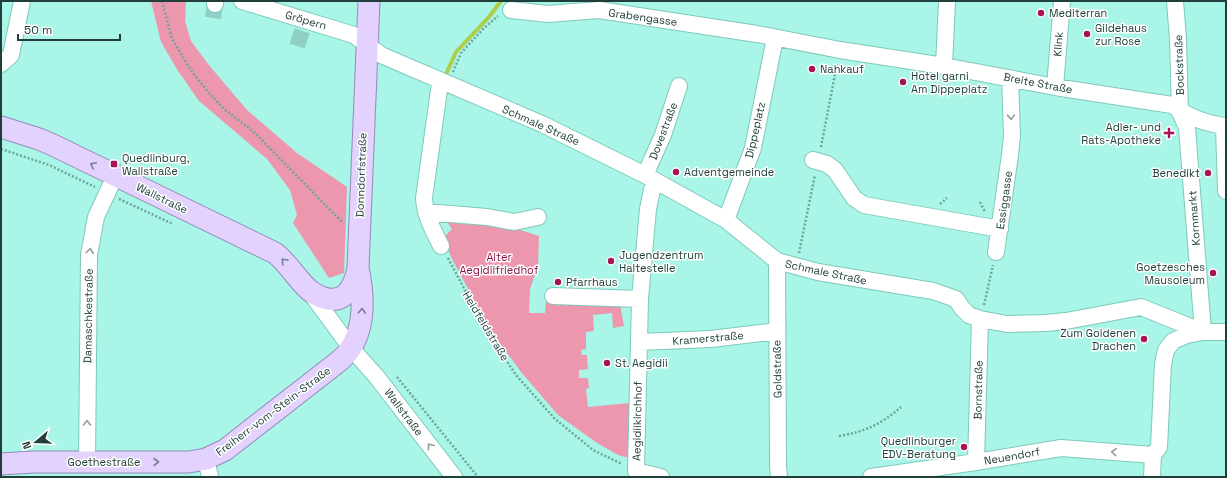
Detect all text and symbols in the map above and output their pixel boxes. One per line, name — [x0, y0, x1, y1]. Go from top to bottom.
street label: Grabengasse — [608, 5, 678, 29]
place label: Mediterran — [1049, 6, 1107, 20]
street label: Gröpern — [284, 7, 328, 33]
marker: Mediterran — [1036, 8, 1046, 18]
scale bar — [18, 16, 120, 42]
place label: Gildehaus zur Rose — [1095, 21, 1147, 48]
text: 50 m — [24, 22, 52, 38]
marker: Gildehaus zur Rose — [1082, 29, 1092, 39]
street label: Klink — [1050, 31, 1066, 57]
street label: Bockstraße — [1171, 34, 1187, 96]
place label: Nahkauf — [820, 62, 864, 76]
marker: Nahkauf — [807, 64, 817, 74]
place label: Hotel garni Am Dippeplatz — [911, 69, 988, 96]
street label: Breite Straße — [1002, 69, 1074, 97]
marker: Hotel garni Am Dippeplatz — [898, 77, 908, 87]
street label: Dovestraße — [646, 100, 680, 162]
street label: Dippeplatz — [742, 100, 768, 159]
street label: Schmale Straße — [500, 102, 582, 148]
one-way arrow — [1007, 114, 1016, 120]
place label: Adler- und Rats-Apotheke — [1081, 120, 1161, 147]
marker: Adler- und Rats-Apotheke — [1164, 128, 1174, 138]
street label: Donndorfstraße — [353, 132, 369, 218]
place label: Quedlinburg, Wallstraße — [122, 151, 190, 178]
marker: Quedlinburg, Wallstraße — [109, 159, 119, 169]
one-way arrow — [90, 162, 97, 170]
place label: Adventgemeinde — [684, 165, 774, 179]
place label: Benedikt — [1152, 166, 1200, 180]
marker: Adventgemeinde — [671, 167, 681, 177]
marker: Benedikt — [1203, 168, 1213, 178]
street label: Essiggasse — [993, 170, 1015, 230]
street label: Wallstraße — [134, 180, 190, 216]
street label: Kornmarkt — [1185, 190, 1203, 246]
one-way arrow — [85, 248, 94, 254]
place label: Jugendzentrum Haltestelle — [619, 248, 703, 275]
park label: Alter Aegidiifriedhof — [459, 250, 539, 277]
marker: Jugendzentrum Haltestelle — [606, 256, 616, 266]
street label: Schmale Straße — [784, 256, 868, 288]
one-way arrow — [281, 258, 288, 266]
place label: Goetzesches Mausoleum — [1136, 260, 1205, 287]
street label: Damaschkestraße — [80, 268, 96, 364]
marker: Goetzesches Mausoleum — [1208, 268, 1218, 278]
place label: Pfarrhaus — [566, 275, 618, 289]
marker: Pfarrhaus — [553, 277, 563, 287]
street label: Heidfeldstraße — [460, 289, 512, 363]
one-way arrow — [358, 308, 366, 314]
place label: Zum Goldenen Drachen — [1060, 326, 1136, 353]
street label: Kramerstraße — [672, 328, 744, 348]
marker: Zum Goldenen Drachen — [1139, 334, 1149, 344]
street label: Goldstraße — [769, 340, 785, 398]
place label: St. Aegidii — [615, 356, 668, 370]
marker: St. Aegidii — [602, 358, 612, 368]
street label: Bornstraße — [970, 360, 986, 420]
street label: Freiherr-vom-Stein-Straße — [213, 363, 333, 459]
street label: Aegidiikirchhof — [629, 381, 645, 461]
street label: Wallstraße — [382, 386, 426, 438]
one-way arrow — [83, 420, 91, 426]
north arrow — [16, 422, 56, 462]
place label: Quedlinburger EDV-Beratung — [881, 434, 956, 461]
text: N — [19, 439, 34, 451]
marker: Quedlinburger EDV-Beratung — [959, 442, 969, 452]
one-way arrow — [428, 444, 435, 451]
street label: Neuendorf — [983, 444, 1041, 468]
one-way arrow — [1111, 447, 1117, 456]
street label: Goethestraße — [67, 455, 141, 469]
one-way arrow — [153, 458, 159, 466]

